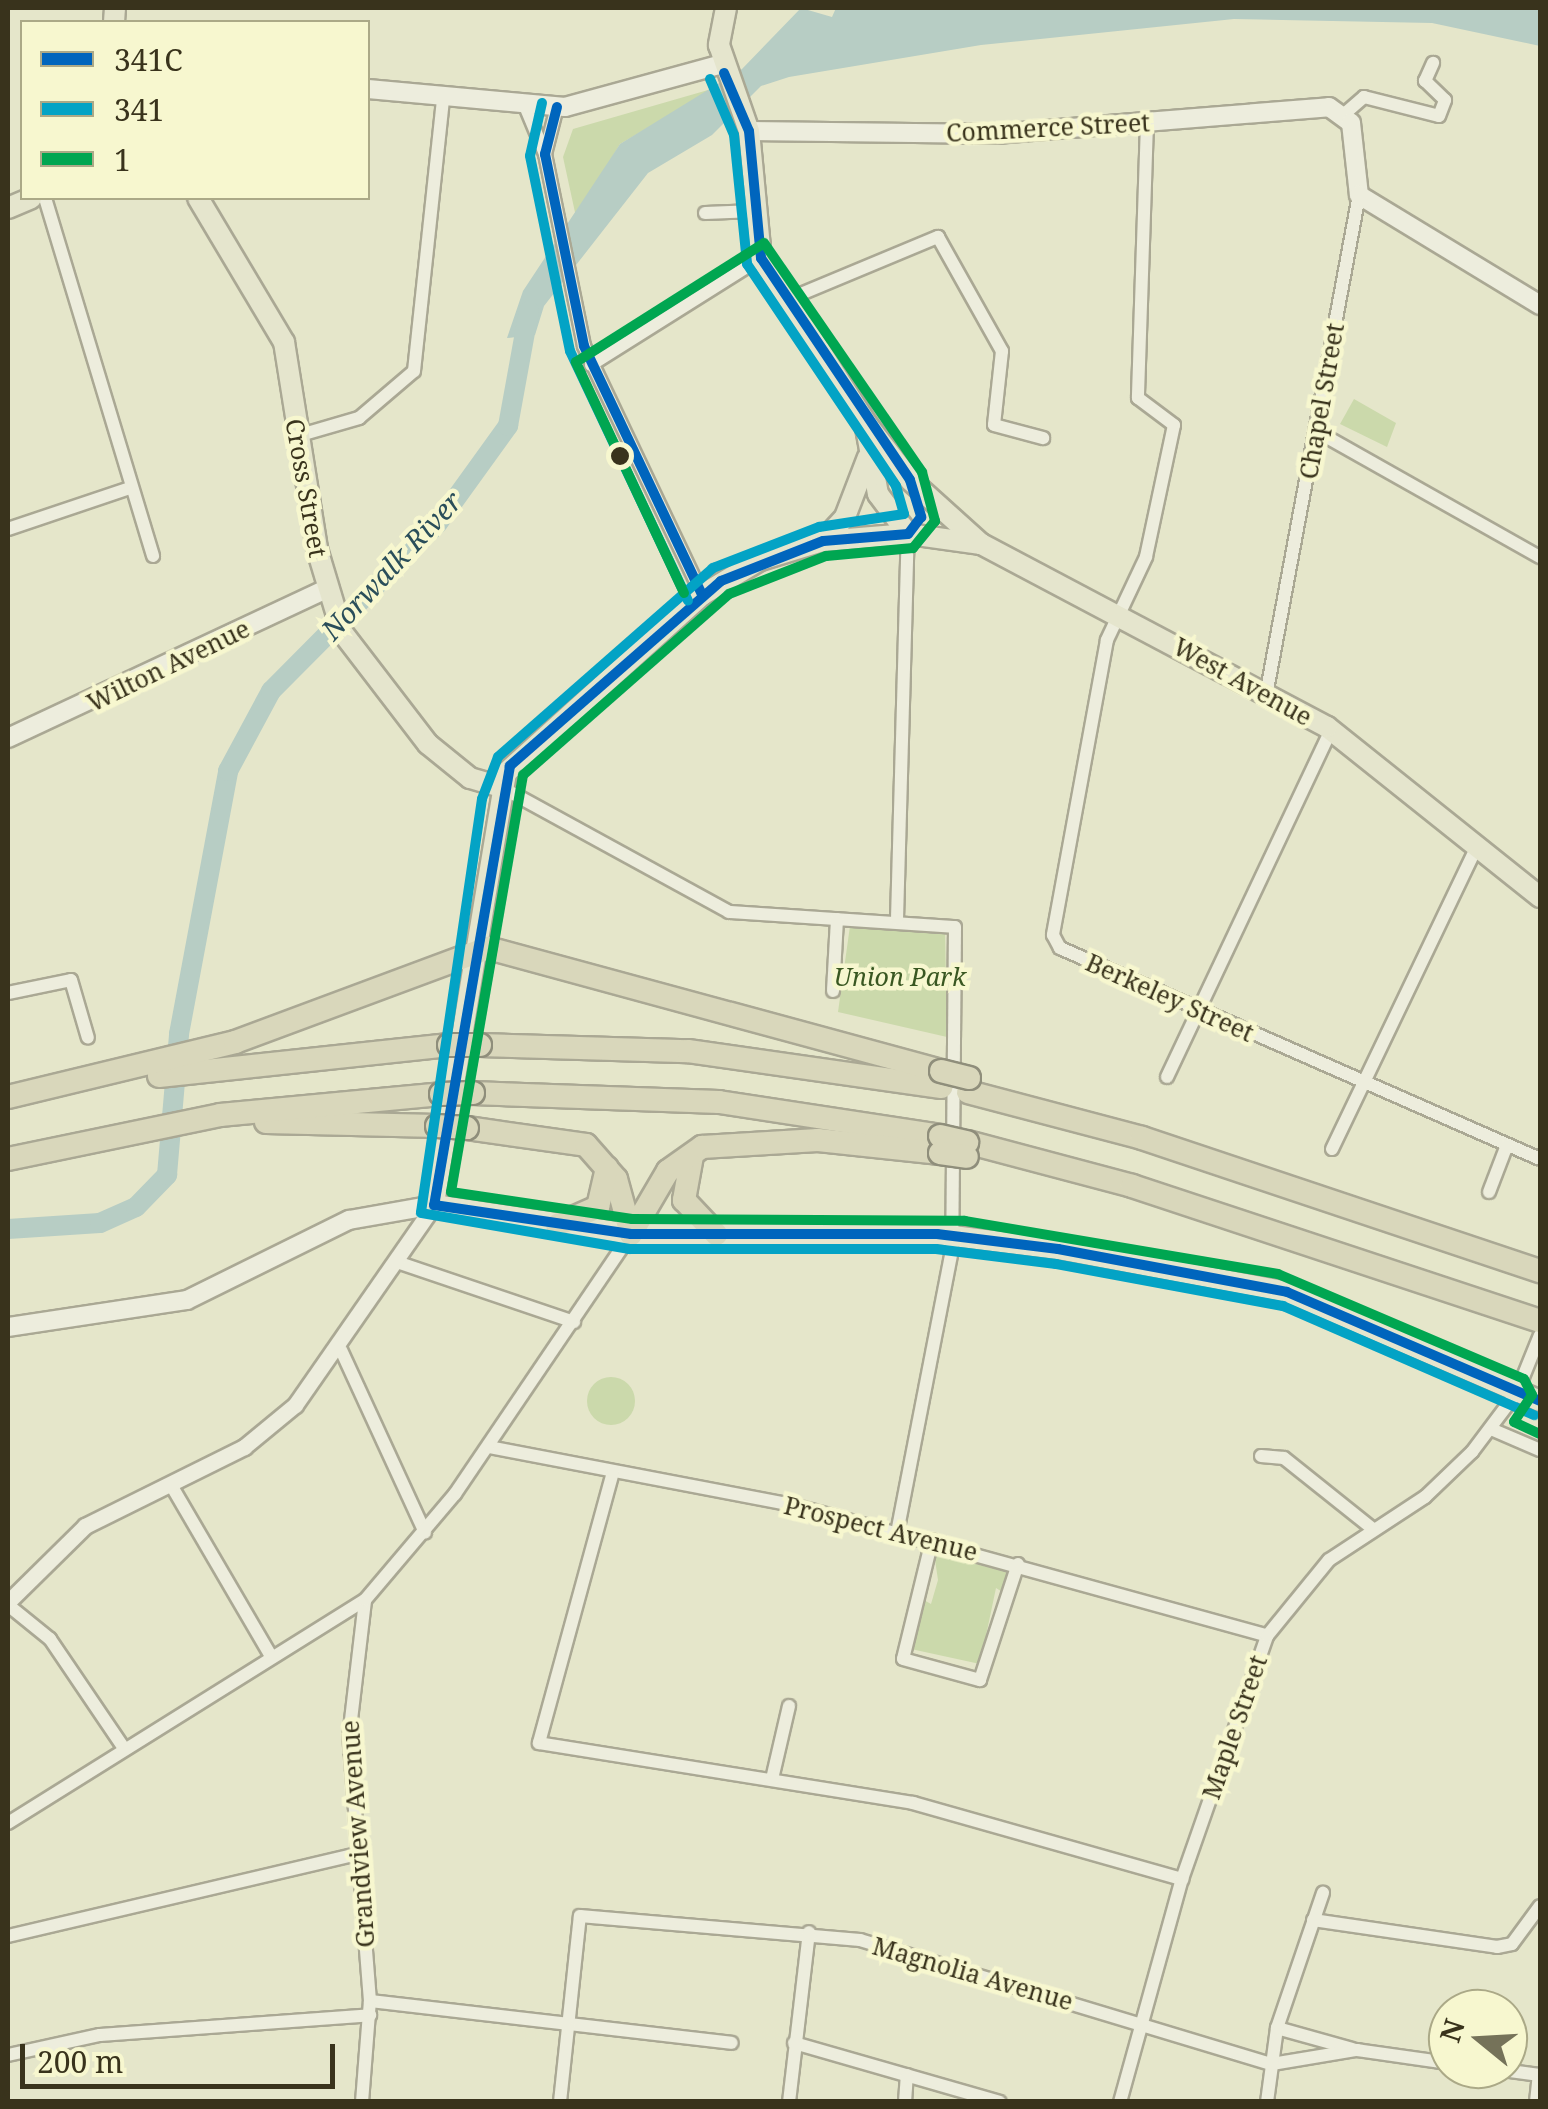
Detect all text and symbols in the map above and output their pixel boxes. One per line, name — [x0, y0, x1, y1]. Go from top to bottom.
legend — [20, 20, 370, 200]
text: 341C — [114, 39, 183, 80]
text: 341 — [114, 89, 164, 130]
street label: Commerce Street — [945, 107, 1151, 147]
text: 1 — [114, 139, 131, 180]
street label: Chapel Street — [1293, 321, 1349, 481]
street label: Cross Street — [280, 416, 334, 560]
unlabelled marker — [610, 446, 630, 466]
water label: Norwalk River — [314, 484, 468, 646]
street label: Wilton Avenue — [82, 613, 254, 717]
street label: West Avenue — [1168, 631, 1318, 731]
street label: Berkeley Street — [1081, 947, 1259, 1047]
park label: Union Park — [834, 961, 966, 991]
street label: Prospect Avenue — [781, 1489, 981, 1567]
street label: Maple Street — [1195, 1651, 1273, 1803]
street label: Grandview Avenue — [334, 1719, 380, 1949]
street label: Magnolia Avenue — [869, 1930, 1077, 2016]
north arrow — [1428, 1989, 1528, 2089]
text: N — [1430, 2014, 1473, 2047]
scale bar — [25, 2024, 340, 2086]
text: 200 m — [37, 2041, 123, 2082]

